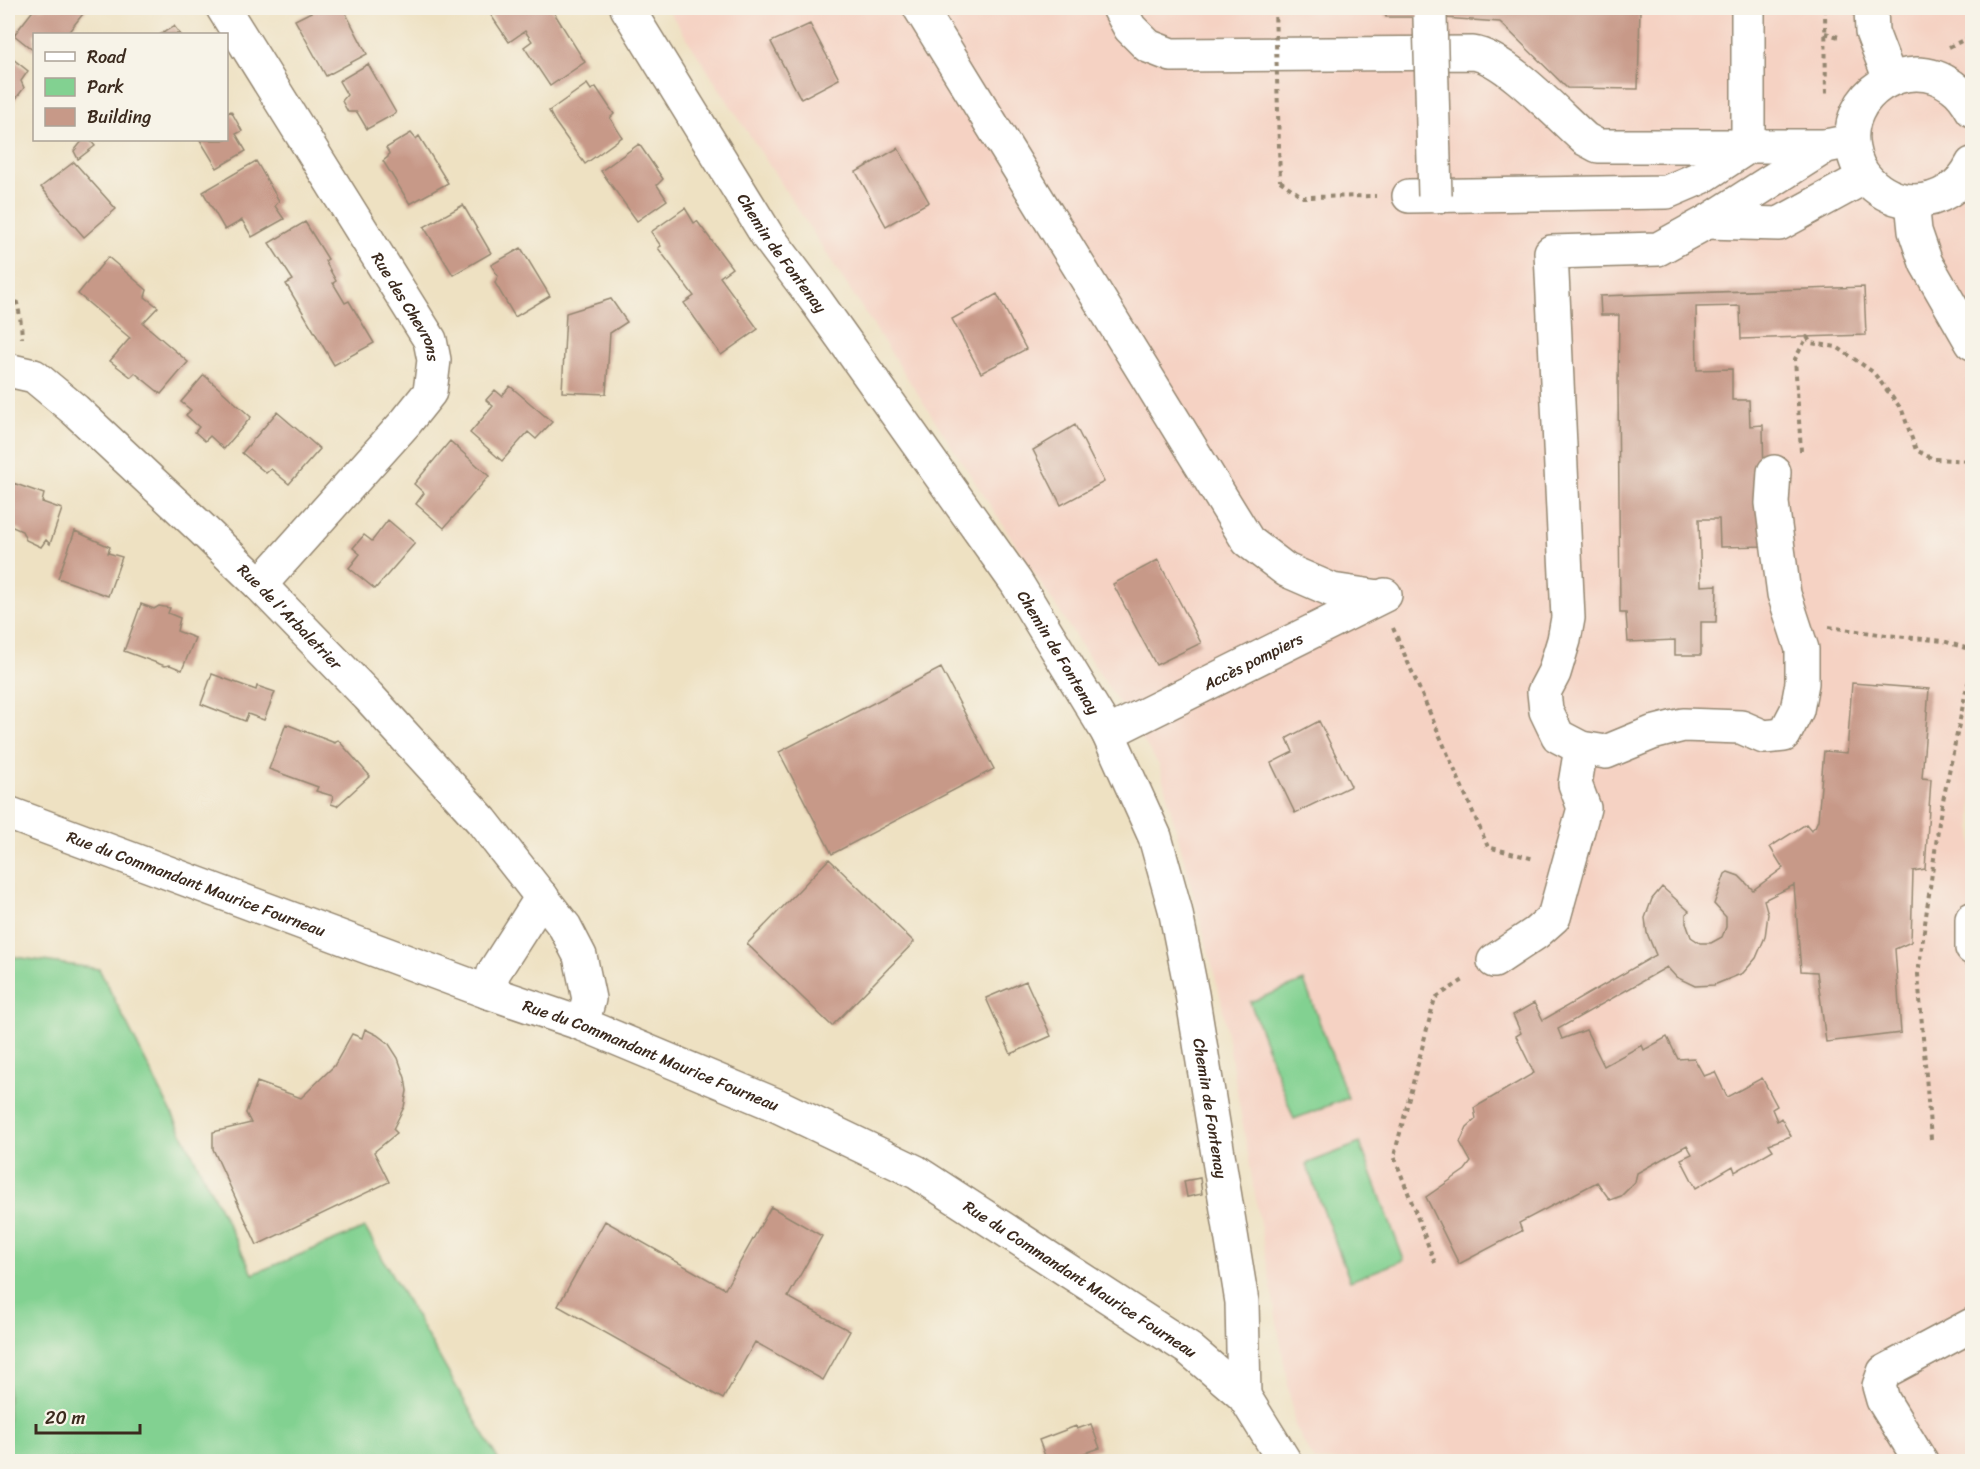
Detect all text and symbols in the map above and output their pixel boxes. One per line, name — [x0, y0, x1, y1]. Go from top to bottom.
legend — [33, 33, 228, 141]
text: Road — [87, 41, 127, 73]
text: Park — [87, 71, 124, 103]
text: Building — [87, 101, 151, 133]
street label: Chemin de Fontenay — [730, 187, 835, 320]
street label: Rue des Chevrons — [364, 246, 449, 364]
street label: Rue de l'Arbaletrier — [231, 556, 351, 678]
street label: Chemin de Fontenay — [1010, 584, 1108, 721]
street label: Accès pompiers — [1197, 623, 1309, 698]
street label: Rue du Commandant Maurice Fourneau — [63, 822, 330, 945]
street label: Rue du Commandant Maurice Fourneau — [519, 990, 784, 1119]
street label: Chemin de Fontenay — [1185, 1036, 1236, 1181]
street label: Rue du Commandant Maurice Fourneau — [958, 1192, 1205, 1365]
scale bar — [36, 1397, 140, 1435]
text: 20 m — [45, 1402, 85, 1434]

